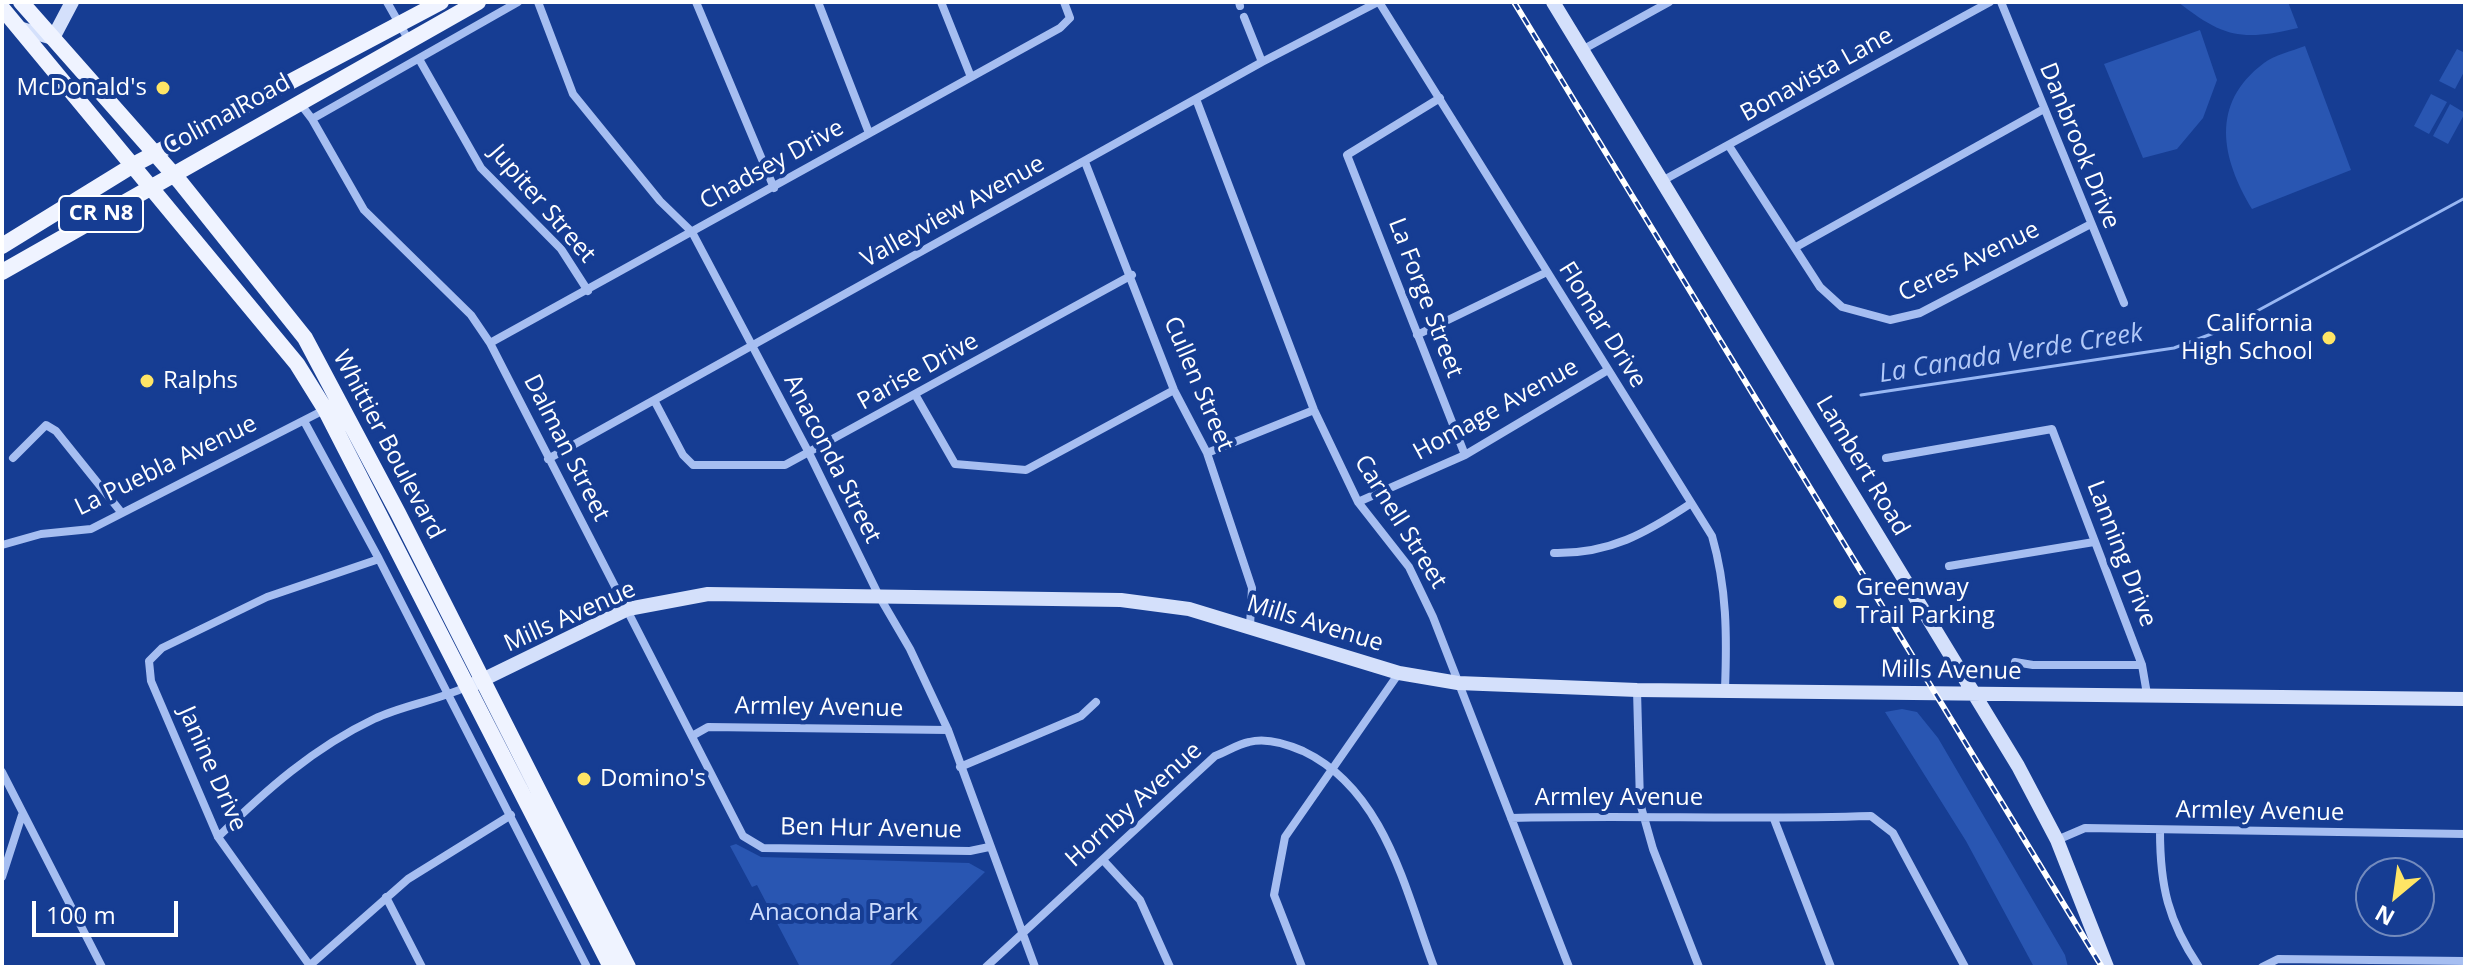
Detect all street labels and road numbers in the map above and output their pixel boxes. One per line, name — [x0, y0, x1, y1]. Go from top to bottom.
street label: Bonavista Lane — [1736, 21, 1898, 129]
street label: Danbrook Drive — [2033, 59, 2125, 233]
street label: Colima Road — [158, 68, 296, 162]
street label: Chadsey Drive — [695, 114, 849, 216]
street label: Jupiter Street — [483, 139, 601, 269]
street label: Valleyview Avenue — [856, 150, 1050, 274]
road number: CR N8 — [59, 196, 143, 232]
street label: La Forge Street — [1381, 214, 1469, 382]
street label: Ceres Avenue — [1894, 215, 2044, 309]
street label: Flomar Drive — [1552, 257, 1652, 393]
street label: Cullen Street — [1157, 312, 1239, 456]
street label: Parise Drive — [853, 327, 983, 417]
street label: Whittier Boulevard — [326, 346, 450, 544]
street label: Homage Avenue — [1409, 353, 1583, 467]
street label: Dalman Street — [517, 370, 615, 526]
street label: Anaconda Street — [777, 370, 887, 548]
street label: Lambert Road — [1809, 391, 1915, 541]
street label: La Puebla Avenue — [70, 410, 262, 522]
street label: Carnell Street — [1348, 450, 1452, 594]
street label: Lanning Drive — [2080, 477, 2162, 631]
street label: Mills Avenue — [500, 575, 640, 659]
street label: Mills Avenue — [1243, 590, 1387, 658]
street label: Mills Avenue — [1880, 655, 2022, 687]
street label: Armley Avenue — [734, 692, 904, 724]
street label: Janine Drive — [172, 702, 252, 836]
street label: Hornby Avenue — [1060, 736, 1208, 874]
street label: Armley Avenue — [1535, 784, 1703, 812]
street label: Armley Avenue — [2175, 796, 2345, 828]
street label: Ben Hur Avenue — [780, 813, 962, 845]

